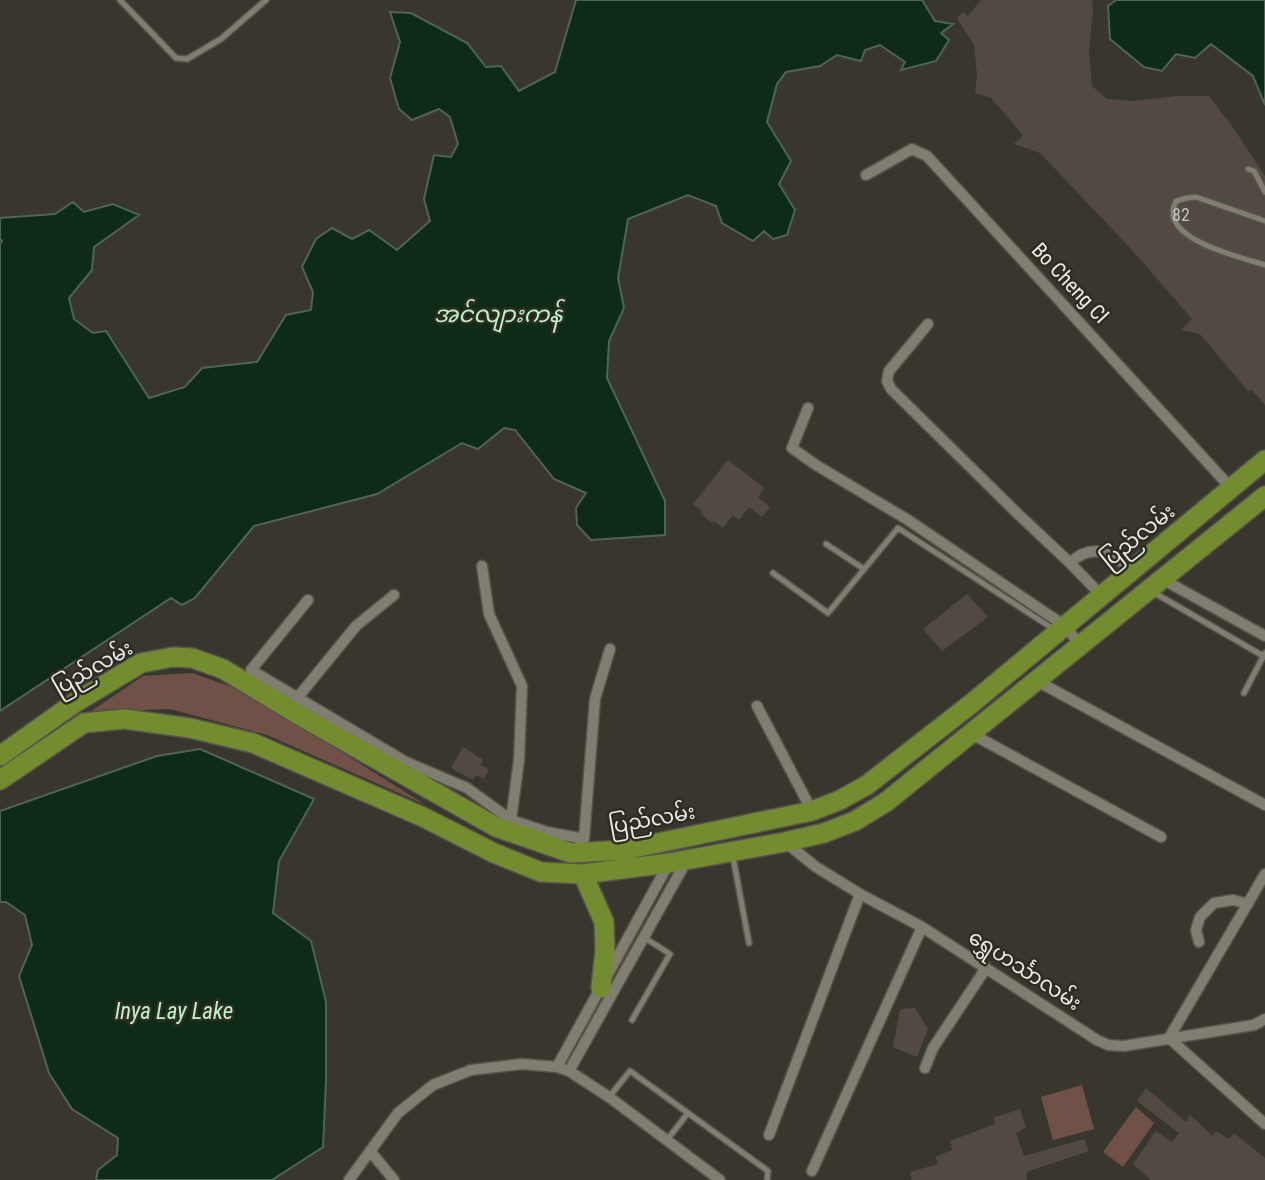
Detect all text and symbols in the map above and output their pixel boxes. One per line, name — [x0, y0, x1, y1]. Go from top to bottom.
house number: 82 — [1172, 204, 1190, 225]
street label: Bo Cheng Cl — [1027, 238, 1113, 328]
water label: အင်လျားကန် — [434, 298, 565, 333]
street label: ပြည်လမ်း — [1094, 496, 1183, 577]
street label: ပြည်လမ်း — [47, 632, 139, 705]
street label: ပြည်လမ်း — [606, 796, 698, 843]
street label: ရွှေဟင်္သာလမ်း — [961, 921, 1088, 1019]
water label: Inya Lay Lake — [115, 998, 233, 1025]

